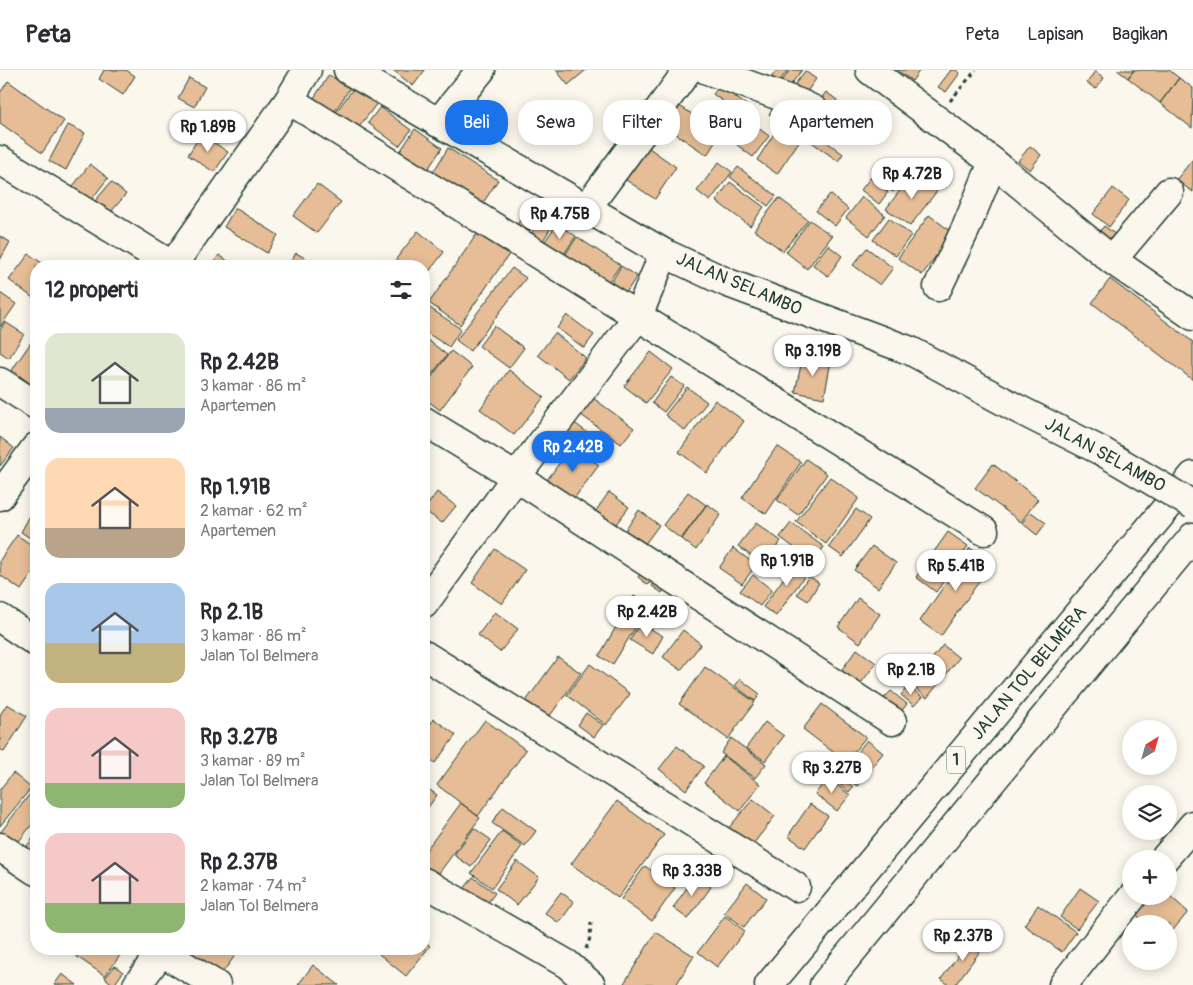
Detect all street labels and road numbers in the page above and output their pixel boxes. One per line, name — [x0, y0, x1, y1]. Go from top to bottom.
street label: JALAN SELAMBO — [673, 247, 805, 321]
street label: JALAN SELAMBO — [1041, 412, 1169, 498]
street label: JALAN TOL BELMERA — [966, 601, 1092, 745]
road number: 1 — [947, 746, 965, 774]

